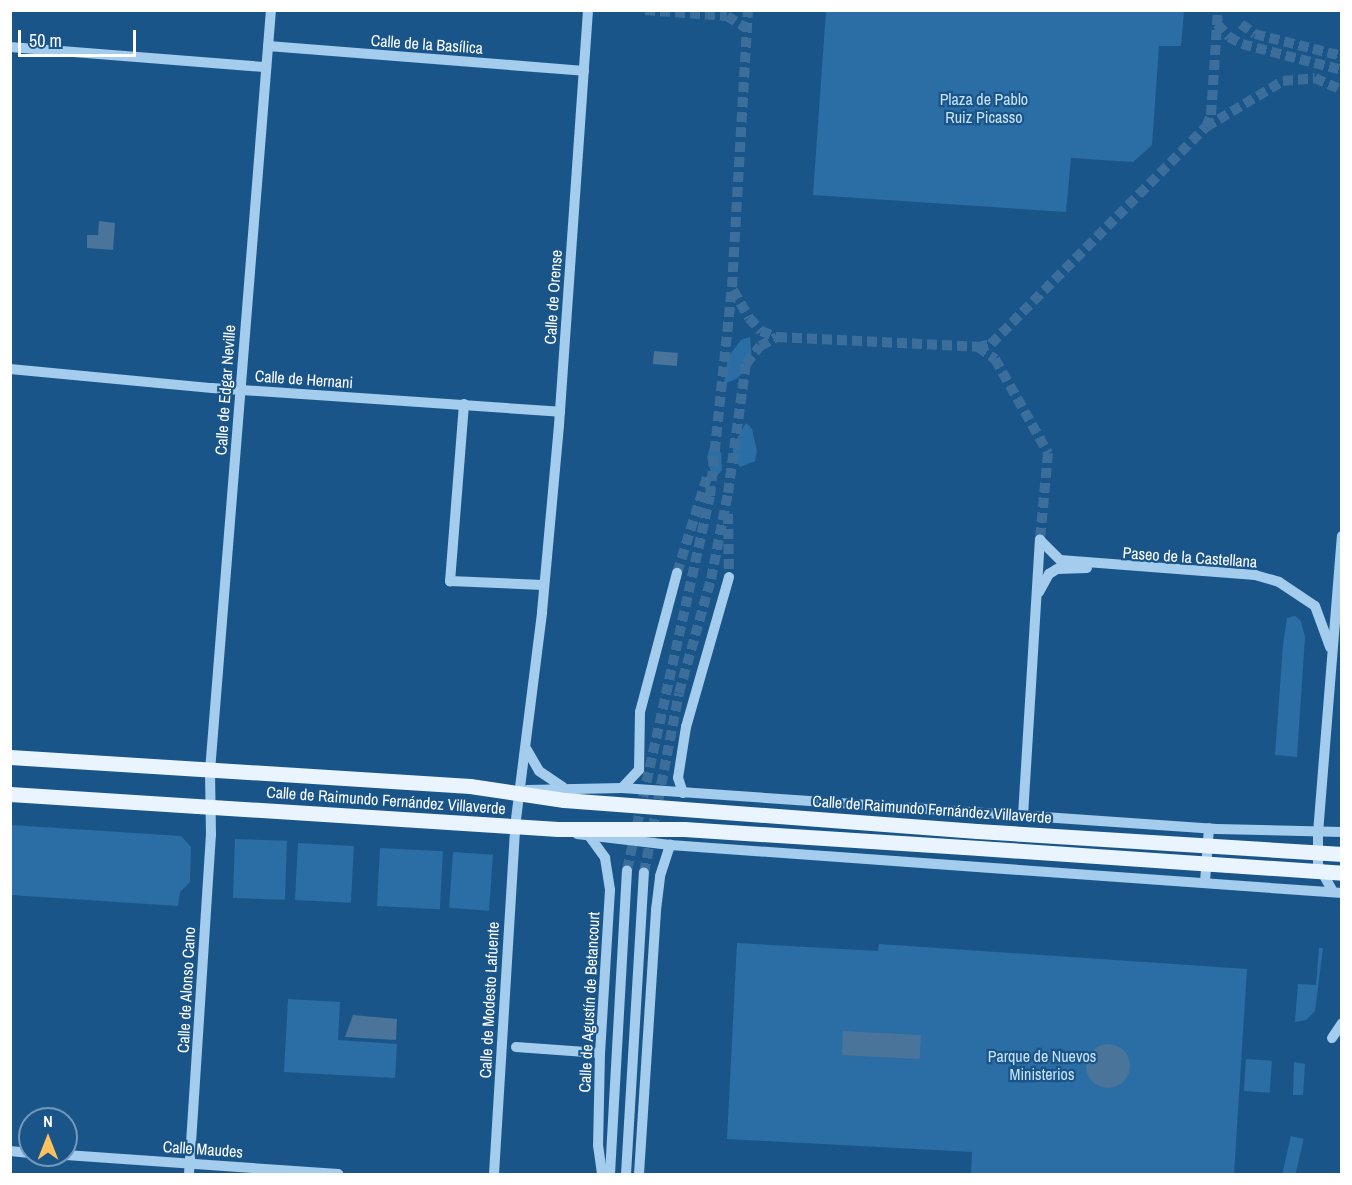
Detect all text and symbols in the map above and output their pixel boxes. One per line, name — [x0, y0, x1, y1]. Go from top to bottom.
scale bar — [21, 18, 140, 56]
text: 50 m — [29, 28, 62, 53]
street label: Calle de la Basílica — [370, 31, 484, 57]
park label: Plaza de Pablo Ruiz Picasso — [940, 89, 1028, 127]
street label: Calle de Orense — [540, 249, 566, 345]
street label: Calle de Edgar Neville — [211, 324, 239, 456]
street label: Calle de Hernani — [254, 366, 354, 392]
street label: Paseo de la Castellana — [1122, 543, 1258, 571]
street label: Calle de Raimundo Fernández Villaverde — [266, 782, 506, 818]
street label: Calle de Raimundo Fernández Villaverde — [812, 791, 1052, 827]
street label: Calle de Agustín de Betancourt — [575, 911, 603, 1093]
street label: Calle de Modesto Lafuente — [475, 921, 503, 1079]
street label: Calle de Alonso Cano — [173, 926, 199, 1054]
park label: Parque de Nuevos Ministerios — [988, 1046, 1096, 1084]
north arrow — [18, 1107, 78, 1167]
text: N — [43, 1110, 53, 1132]
street label: Calle Maudes — [162, 1137, 244, 1161]

